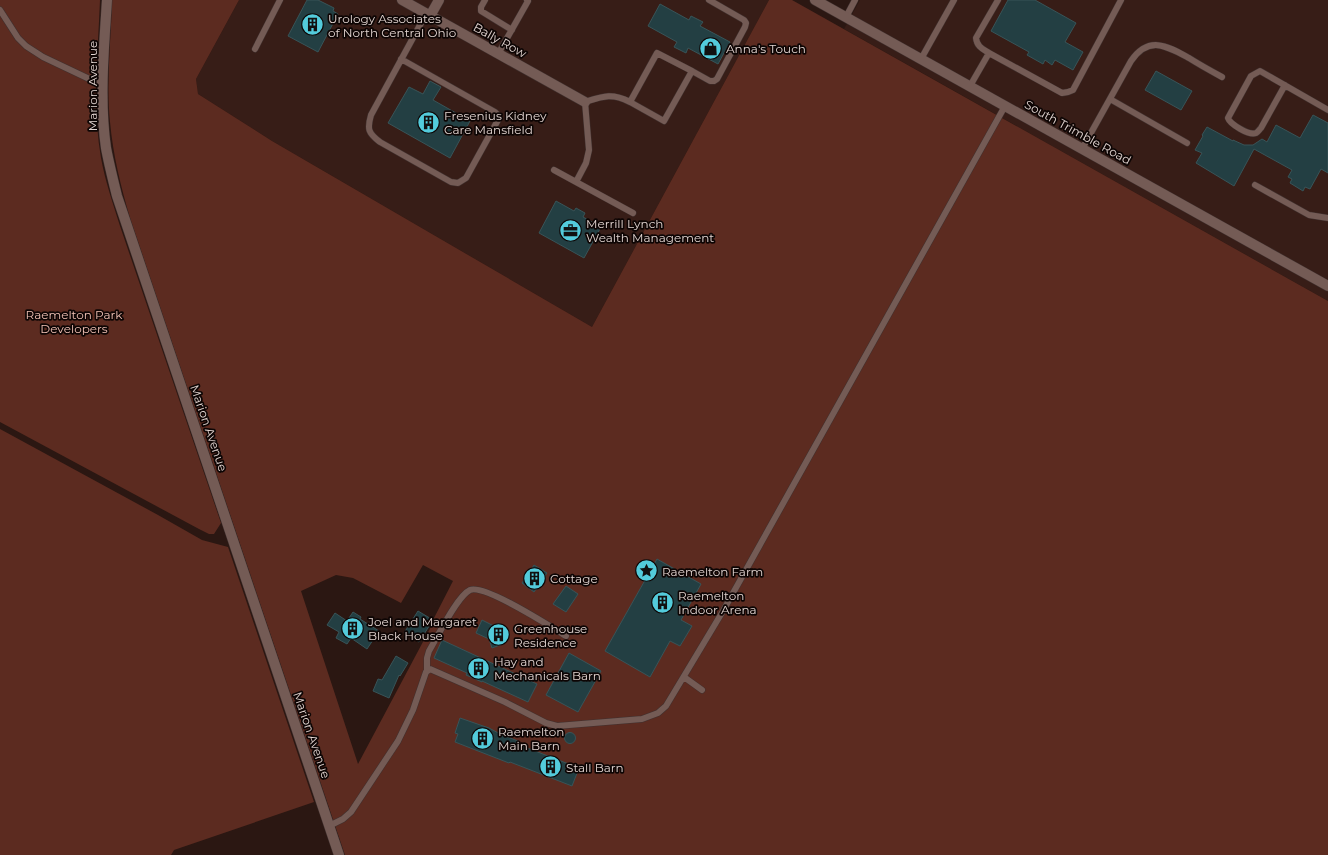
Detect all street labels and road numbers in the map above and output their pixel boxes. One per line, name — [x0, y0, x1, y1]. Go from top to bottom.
street label: Bally Row — [471, 19, 530, 61]
street label: Marion Avenue — [85, 41, 100, 131]
street label: South Trimble Road — [1022, 96, 1134, 168]
street label: Marion Avenue — [187, 383, 231, 473]
street label: Marion Avenue — [290, 690, 334, 780]

